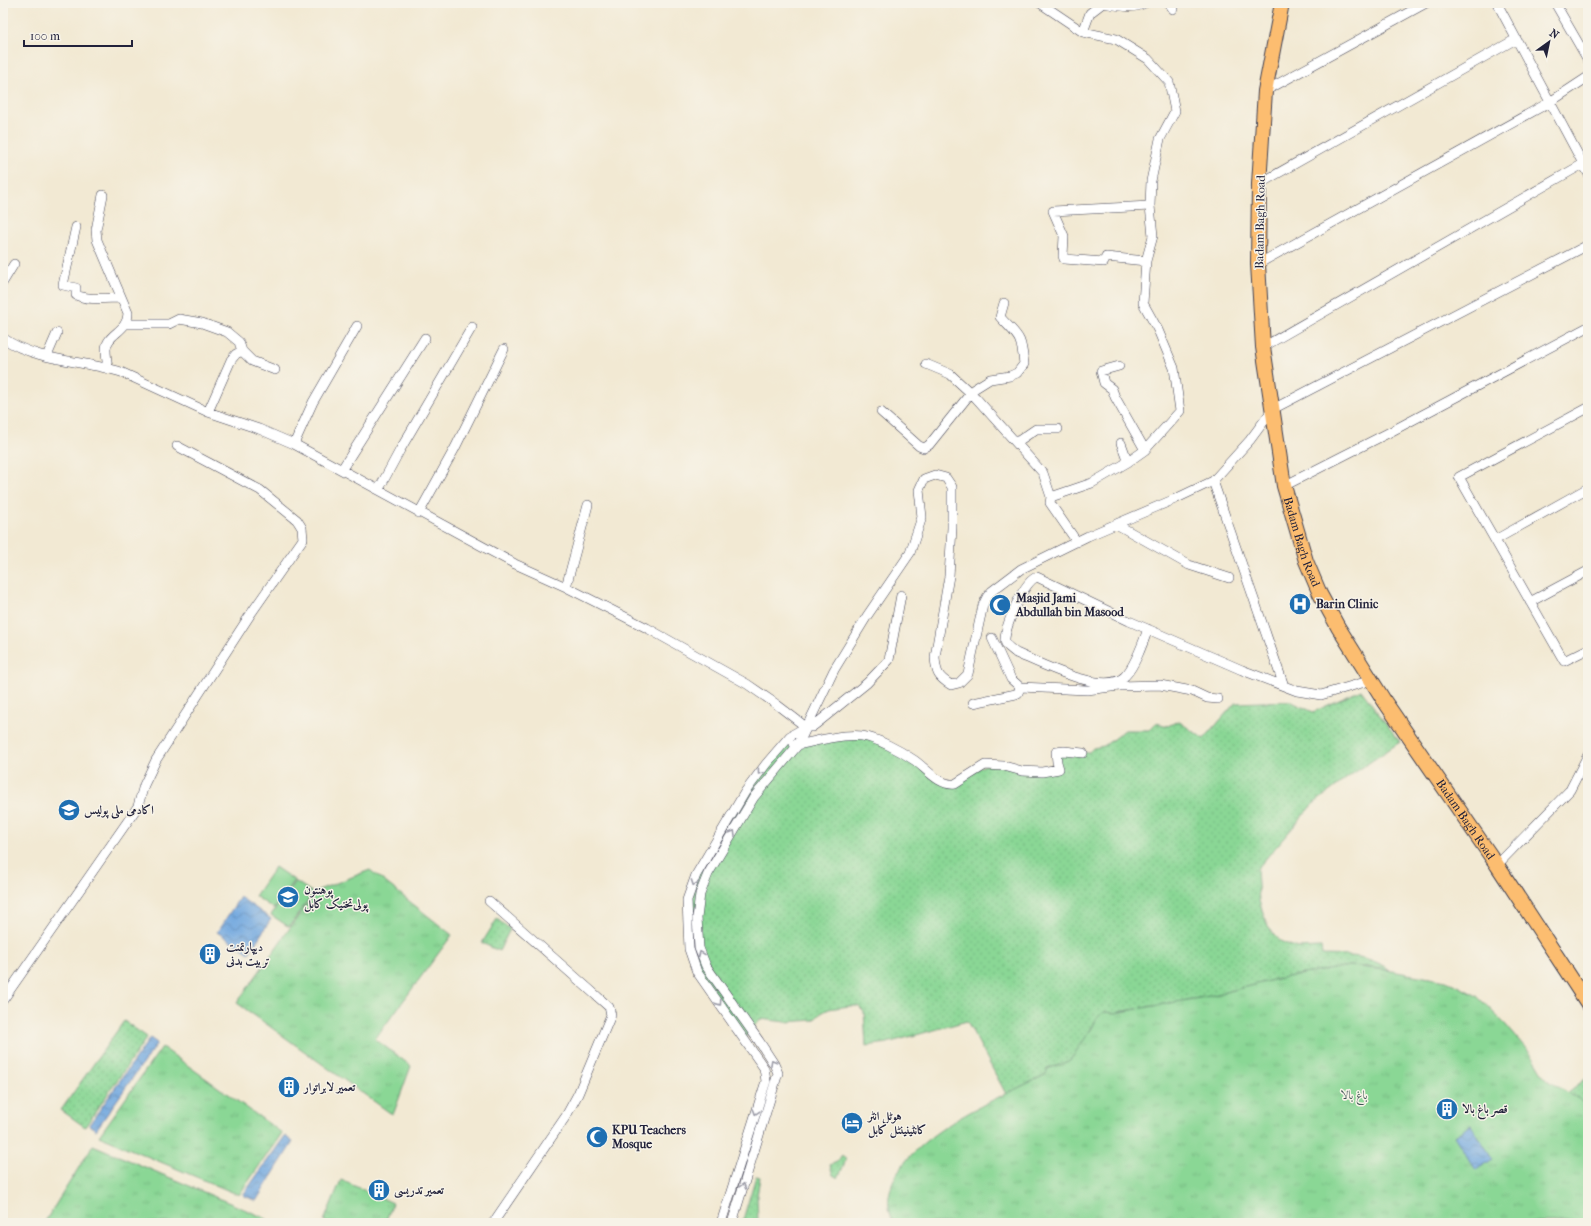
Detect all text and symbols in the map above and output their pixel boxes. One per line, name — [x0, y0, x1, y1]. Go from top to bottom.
scale bar — [24, 22, 132, 48]
north arrow — [1529, 22, 1569, 62]
text: N — [1547, 26, 1562, 42]
text: 100 m — [30, 29, 60, 43]
street label: Badam Bagh Road — [1252, 175, 1268, 269]
street label: Badam Bagh Road — [1281, 495, 1323, 589]
place label: Masjid Jami Abdullah bin Masood — [1015, 591, 1124, 619]
hospital icon: Barin Clinic — [1287, 591, 1313, 617]
mosque icon: Masjid Jami Abdullah bin Masood — [987, 592, 1013, 618]
place label: Barin Clinic — [1316, 597, 1379, 611]
one-way arrow — [758, 767, 765, 774]
street label: Badam Bagh Road — [1433, 777, 1498, 862]
school or university icon: اکادمی ملی پولیس — [56, 797, 82, 823]
place label: اکادمی ملی پولیس — [84, 803, 154, 820]
one-way arrow — [728, 830, 735, 837]
one-way arrow — [690, 879, 698, 886]
place label: پوهنتون پولی‌تخنیک کابل — [304, 883, 369, 913]
school or university icon: پوهنتون پولی‌تخنیک کابل — [275, 884, 301, 910]
place label: دیپارتمنت تربیت بدنی — [225, 940, 270, 968]
building icon: دیپارتمنت تربیت بدنی — [197, 941, 223, 967]
one-way arrow — [698, 951, 706, 959]
one-way arrow — [714, 999, 721, 1006]
one-way arrow — [770, 1059, 777, 1066]
building icon: تعمیر لابراتوار — [276, 1074, 302, 1100]
place label: تعمیر لابراتوار — [302, 1080, 356, 1095]
park label: باغ بالا — [1341, 1088, 1367, 1106]
building icon: قصر باغ بالا — [1434, 1096, 1460, 1122]
place label: قصر باغ بالا — [1462, 1102, 1508, 1120]
one-way arrow — [752, 1108, 761, 1115]
place label: ہوٹل انٹر کانٹینینٹل کابل — [866, 1109, 927, 1138]
hotel icon: ہوٹل انٹر کانٹینینٹل کابل — [839, 1110, 865, 1136]
place label: KPU Teachers Mosque — [611, 1123, 686, 1152]
mosque icon: KPU Teachers Mosque — [584, 1124, 610, 1150]
building icon: تعمیر تدریسی — [366, 1177, 392, 1203]
one-way arrow — [739, 1182, 747, 1189]
place label: تعمیر تدریسی — [394, 1183, 445, 1199]

